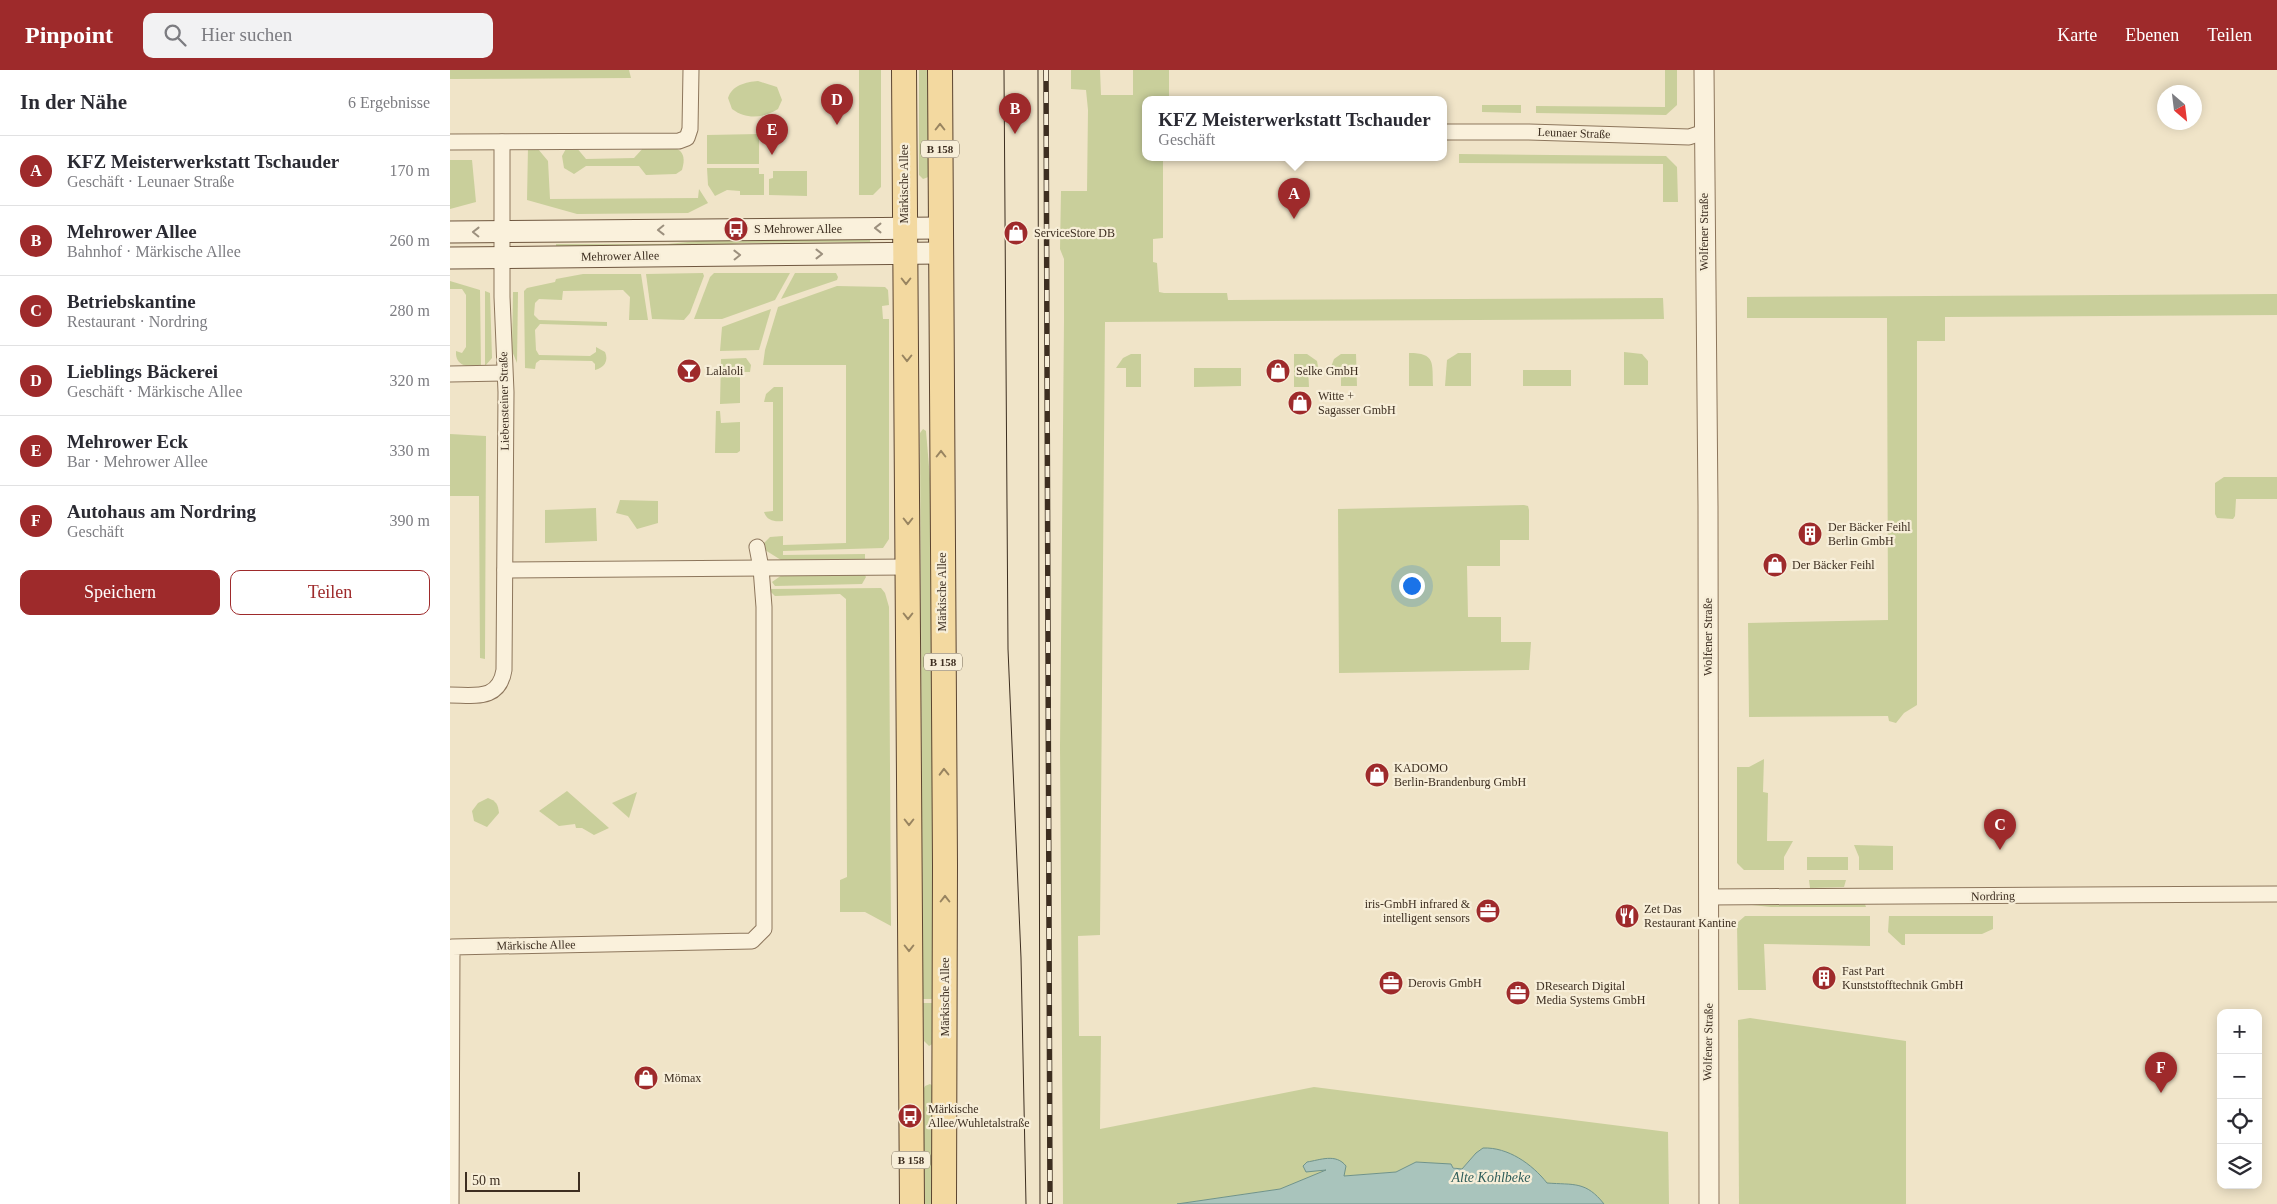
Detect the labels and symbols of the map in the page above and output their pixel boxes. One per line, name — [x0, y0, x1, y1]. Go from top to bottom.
pin: D — [821, 84, 853, 125]
north arrow — [2157, 85, 2202, 130]
pin: B — [999, 93, 1031, 134]
pin: E — [756, 114, 788, 155]
one-way arrow — [935, 123, 945, 130]
street label: Leunaer Straße — [1537, 125, 1611, 141]
road number: B 158 — [921, 140, 959, 158]
street label: Märkische Allee — [897, 145, 911, 223]
pin: A — [1278, 178, 1310, 219]
street label: Wolfener Straße — [1697, 193, 1711, 271]
bus stop icon: S Mehrower Allee — [723, 216, 749, 242]
shop icon: ServiceStore DB — [1003, 220, 1029, 246]
place label: S Mehrower Allee — [754, 222, 842, 236]
one-way arrow — [874, 223, 882, 233]
one-way arrow — [657, 225, 665, 235]
place label: ServiceStore DB — [1034, 226, 1115, 240]
one-way arrow — [472, 227, 480, 237]
street label: Mehrower Allee — [581, 248, 659, 264]
one-way arrow — [733, 249, 741, 260]
one-way arrow — [815, 249, 823, 259]
one-way arrow — [901, 278, 911, 286]
street label: Liebensteiner Straße — [496, 351, 512, 451]
one-way arrow — [901, 355, 912, 363]
bar icon: Lalaloli — [676, 358, 702, 384]
shop icon: Selke GmbH — [1265, 358, 1291, 384]
place label: Lalaloli — [706, 364, 744, 378]
place label: Selke GmbH — [1296, 364, 1359, 378]
place label: Witte + Sagasser GmbH — [1318, 389, 1396, 417]
shop icon: Witte + Sagasser GmbH — [1287, 390, 1313, 416]
one-way arrow — [936, 449, 947, 457]
one-way arrow — [903, 518, 913, 525]
place label: Der Bäcker Feihl Berlin GmbH — [1828, 520, 1911, 548]
building icon: Der Bäcker Feihl Berlin GmbH — [1797, 521, 1823, 547]
shop icon: Der Bäcker Feihl — [1762, 552, 1788, 578]
street label: Märkische Allee — [935, 553, 949, 631]
place label: Der Bäcker Feihl — [1792, 558, 1875, 572]
your location — [1399, 573, 1425, 599]
street label: Wolfener Straße — [1701, 598, 1715, 676]
one-way arrow — [903, 612, 913, 620]
road number: B 158 — [924, 654, 962, 670]
place label: KADOMO Berlin-Brandenburg GmbH — [1394, 761, 1526, 789]
shop icon: KADOMO Berlin-Brandenburg GmbH — [1364, 762, 1390, 788]
one-way arrow — [939, 768, 949, 776]
pin: C — [1984, 809, 2016, 850]
one-way arrow — [904, 818, 914, 826]
street label: Nordring — [1971, 889, 2015, 903]
one-way arrow — [940, 895, 950, 902]
place label: iris-GmbH infrared & intelligent sensors — [1365, 897, 1471, 925]
office icon: iris-GmbH infrared & intelligent sensors — [1475, 898, 1501, 924]
place label: Zet Das Restaurant Kantine — [1644, 902, 1736, 930]
restaurant icon: Zet Das Restaurant Kantine — [1614, 903, 1640, 929]
street label: Märkische Allee — [496, 937, 576, 953]
one-way arrow — [904, 944, 915, 952]
street label: Märkische Allee — [938, 958, 952, 1036]
place label: Fast Part Kunststofftechnik GmbH — [1842, 964, 1964, 992]
building icon: Fast Part Kunststofftechnik GmbH — [1811, 965, 1837, 991]
office icon: Derovis GmbH — [1378, 970, 1404, 996]
place label: Derovis GmbH — [1408, 976, 1482, 990]
place label: DResearch Digital Media Systems GmbH — [1536, 979, 1646, 1007]
office icon: DResearch Digital Media Systems GmbH — [1505, 980, 1531, 1006]
street label: Wolfener Straße — [1700, 1003, 1716, 1081]
pin: F — [2145, 1052, 2177, 1093]
shop icon: Mömax — [633, 1065, 659, 1091]
place label: Mömax — [664, 1071, 701, 1085]
place label: Märkische Allee/Wuhletalstraße — [928, 1102, 1029, 1130]
bus stop icon: Märkische Allee/Wuhletalstraße — [897, 1103, 923, 1129]
road number: B 158 — [892, 1152, 930, 1168]
scale bar — [465, 1169, 580, 1192]
water label: Alte Kohlbeke — [1451, 1170, 1530, 1185]

